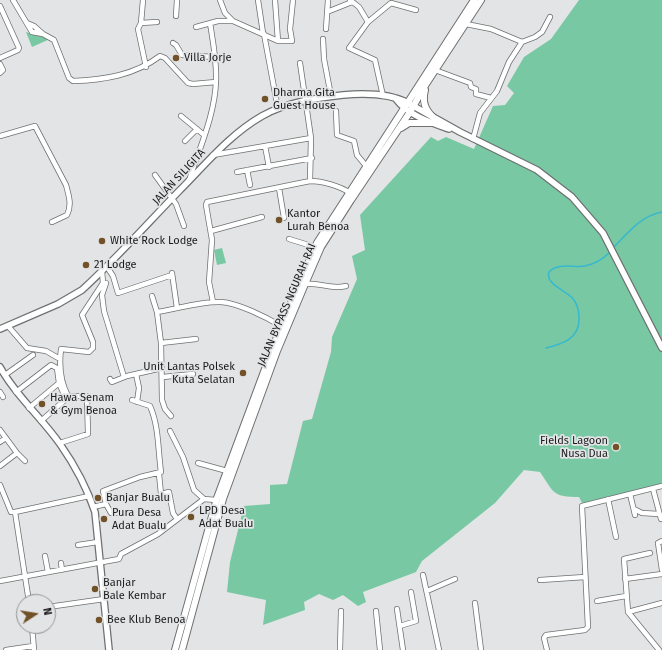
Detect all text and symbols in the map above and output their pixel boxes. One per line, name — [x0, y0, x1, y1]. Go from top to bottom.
place label: Villa Jorje — [184, 51, 231, 65]
marker: Villa Jorje — [171, 53, 181, 63]
place label: Dharma Gita Guest House — [273, 86, 336, 112]
marker: Dharma Gita Guest House — [260, 94, 270, 104]
street label: JALAN SILIGITA — [150, 146, 208, 208]
place label: Kantor Lurah Benoa — [287, 207, 349, 233]
marker: Kantor Lurah Benoa — [274, 215, 284, 225]
place label: White Rock Lodge — [110, 234, 198, 248]
marker: White Rock Lodge — [97, 236, 107, 246]
street label: JALAN BYPASS NGURAH RAI — [255, 241, 319, 369]
place label: 21 Lodge — [94, 258, 137, 272]
marker: 21 Lodge — [81, 260, 91, 270]
place label: Unit Lantas Polsek Kuta Selatan — [143, 360, 235, 386]
marker: Unit Lantas Polsek Kuta Selatan — [238, 368, 248, 378]
place label: Hawa Senam & Gym Benoa — [50, 391, 117, 417]
marker: Hawa Senam & Gym Benoa — [37, 399, 47, 409]
place label: Fields Lagoon Nusa Dua — [540, 434, 608, 460]
marker: Fields Lagoon Nusa Dua — [611, 442, 621, 452]
place label: Banjar Bualu — [106, 491, 170, 505]
marker: Banjar Bualu — [93, 493, 103, 503]
place label: LPD Desa Adat Bualu — [199, 504, 253, 530]
place label: Pura Desa Adat Bualu — [112, 506, 166, 532]
marker: LPD Desa Adat Bualu — [186, 512, 196, 522]
marker: Pura Desa Adat Bualu — [99, 514, 109, 524]
place label: Banjar Bale Kembar — [103, 576, 166, 602]
marker: Banjar Bale Kembar — [90, 584, 100, 594]
north arrow — [16, 594, 56, 634]
text: N — [40, 607, 54, 617]
place label: Bee Klub Benoa — [107, 613, 186, 627]
marker: Bee Klub Benoa — [94, 615, 104, 625]

